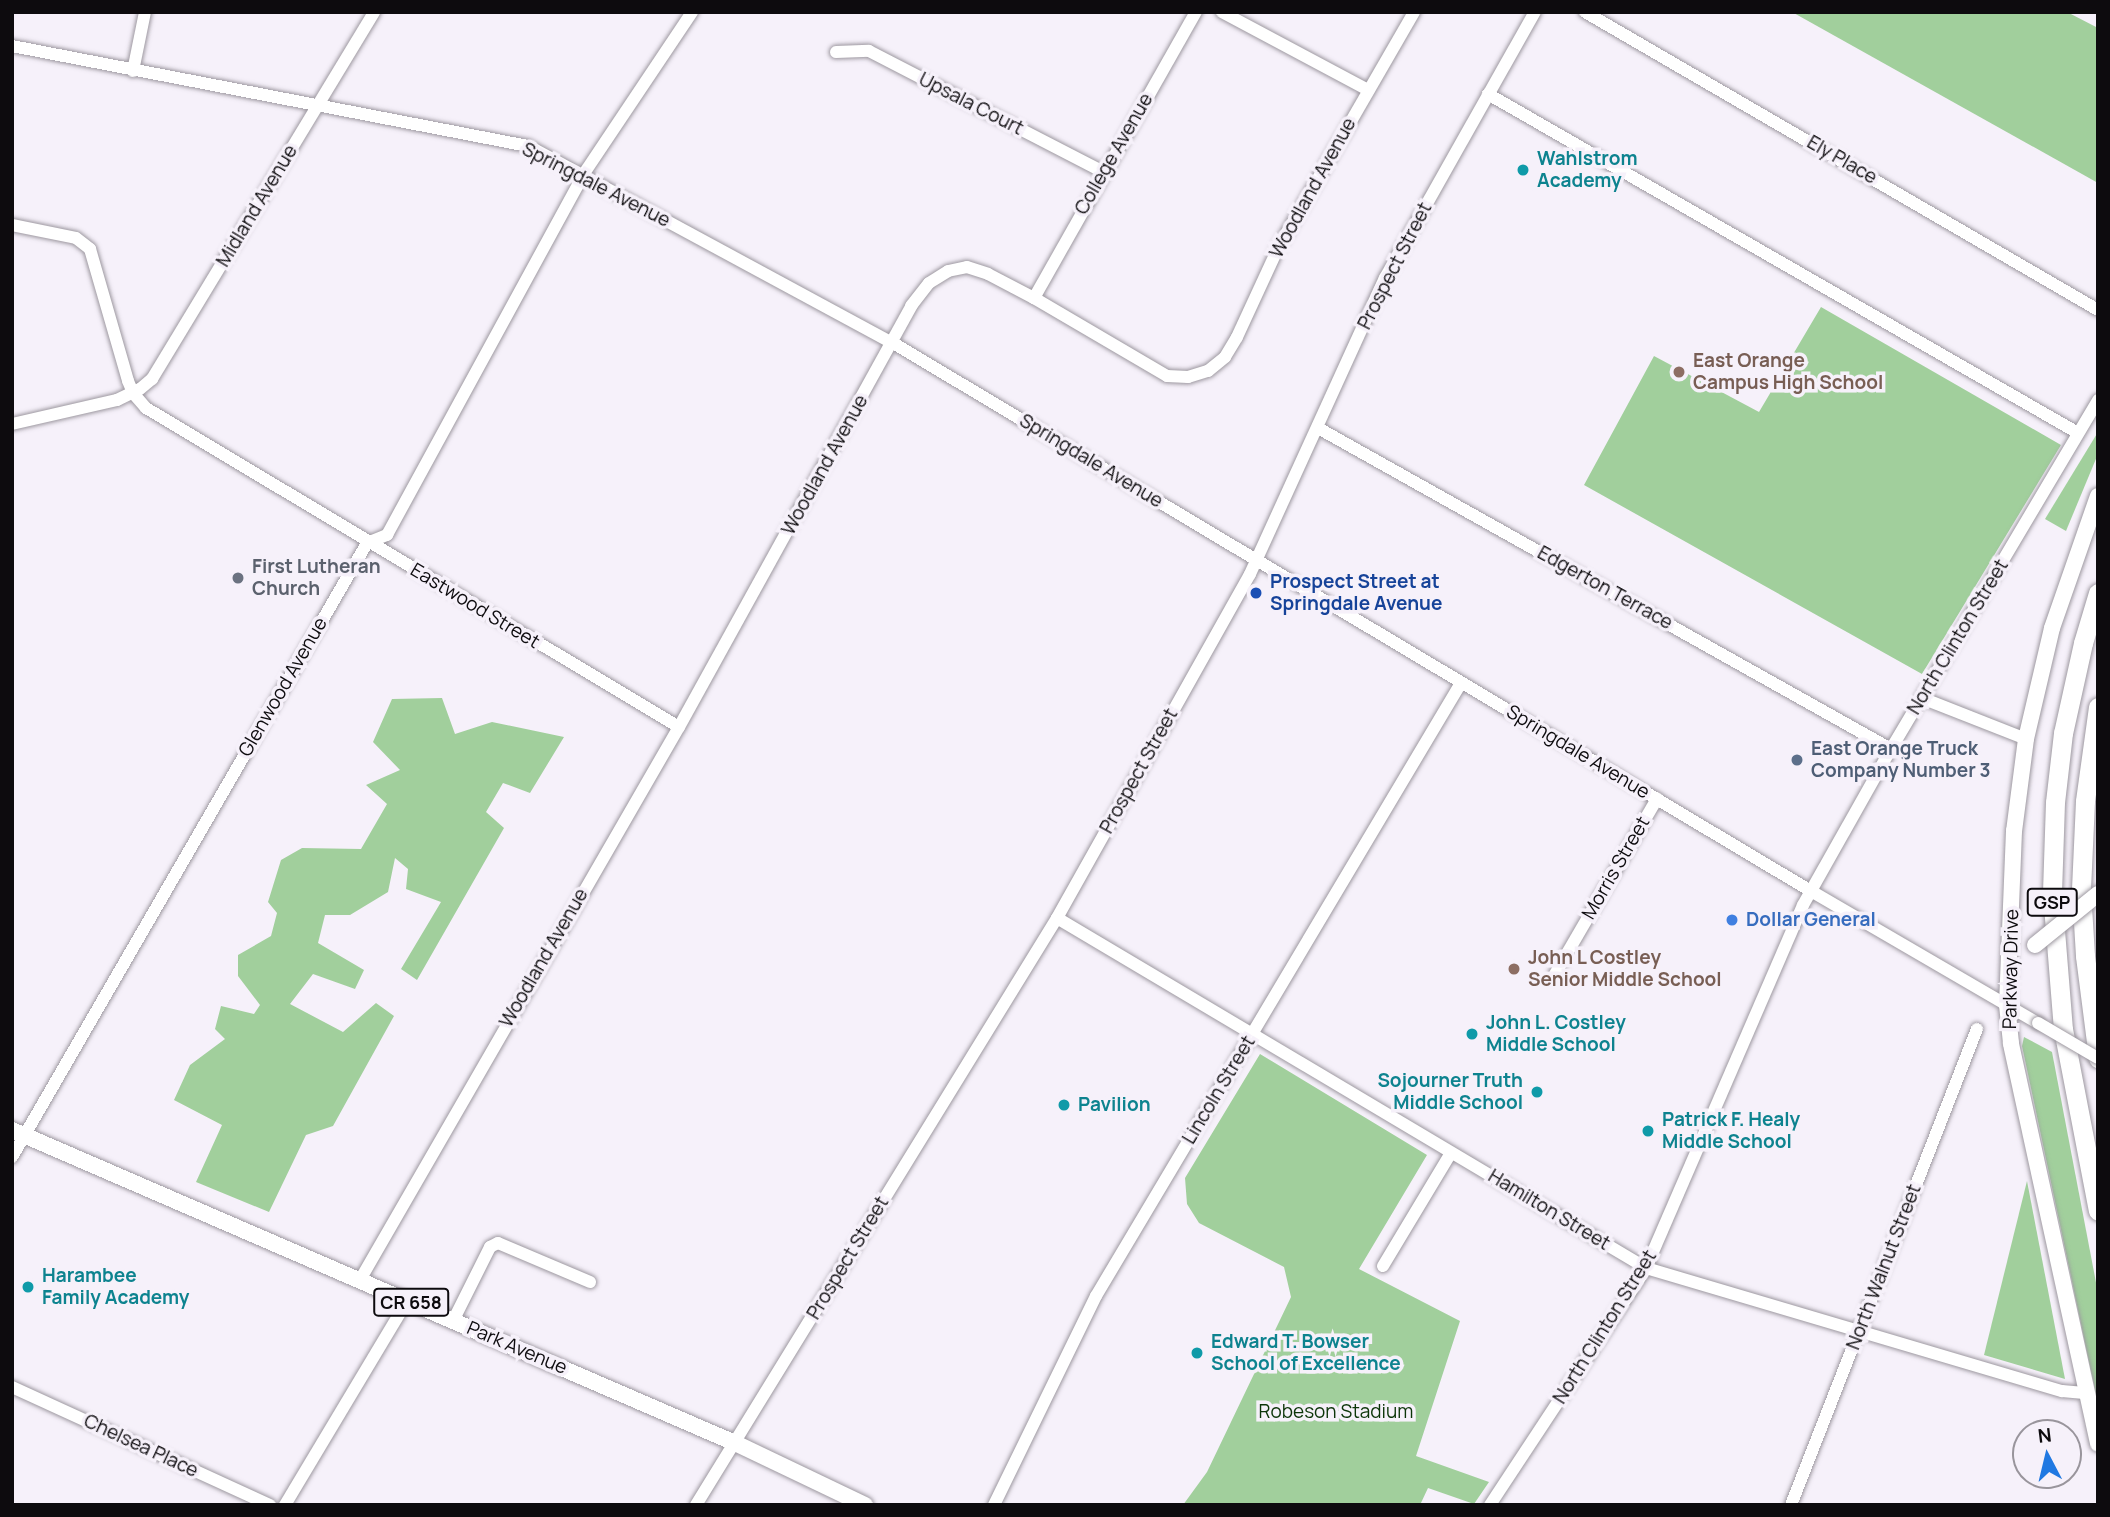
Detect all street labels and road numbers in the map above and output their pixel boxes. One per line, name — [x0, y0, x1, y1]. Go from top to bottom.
street label: Upsala Court — [915, 68, 1027, 140]
street label: College Avenue — [1070, 89, 1158, 219]
street label: Woodland Avenue — [1265, 114, 1361, 262]
street label: Ely Place — [1803, 131, 1881, 189]
street label: Springdale Avenue — [518, 138, 674, 232]
street label: Midland Avenue — [212, 141, 302, 271]
street label: Prospect Street — [1353, 199, 1437, 333]
street label: Woodland Avenue — [777, 391, 873, 539]
street label: Springdale Avenue — [1015, 409, 1167, 513]
street label: Edgerton Terrace — [1533, 541, 1677, 635]
street label: North Clinton Street — [1903, 555, 2013, 719]
street label: Eastwood Street — [406, 558, 544, 654]
street label: Glenwood Avenue — [234, 613, 332, 761]
street label: Springdale Avenue — [1502, 700, 1654, 804]
street label: Prospect Street — [1095, 705, 1183, 837]
street label: Morris Street — [1577, 813, 1655, 923]
street label: Woodland Avenue — [495, 884, 593, 1032]
road number: GSP — [2026, 888, 2078, 917]
street label: Parkway Drive — [1999, 909, 2023, 1029]
street label: Lincoln Street — [1178, 1032, 1260, 1148]
street label: Hamilton Street — [1484, 1165, 1614, 1255]
street label: North Walnut Street — [1842, 1181, 1926, 1353]
street label: Prospect Street — [802, 1192, 894, 1324]
street label: North Clinton Street — [1548, 1246, 1662, 1408]
road number: CR 658 — [372, 1288, 450, 1316]
street label: Park Avenue — [463, 1317, 571, 1379]
street label: Chelsea Place — [80, 1410, 202, 1482]

